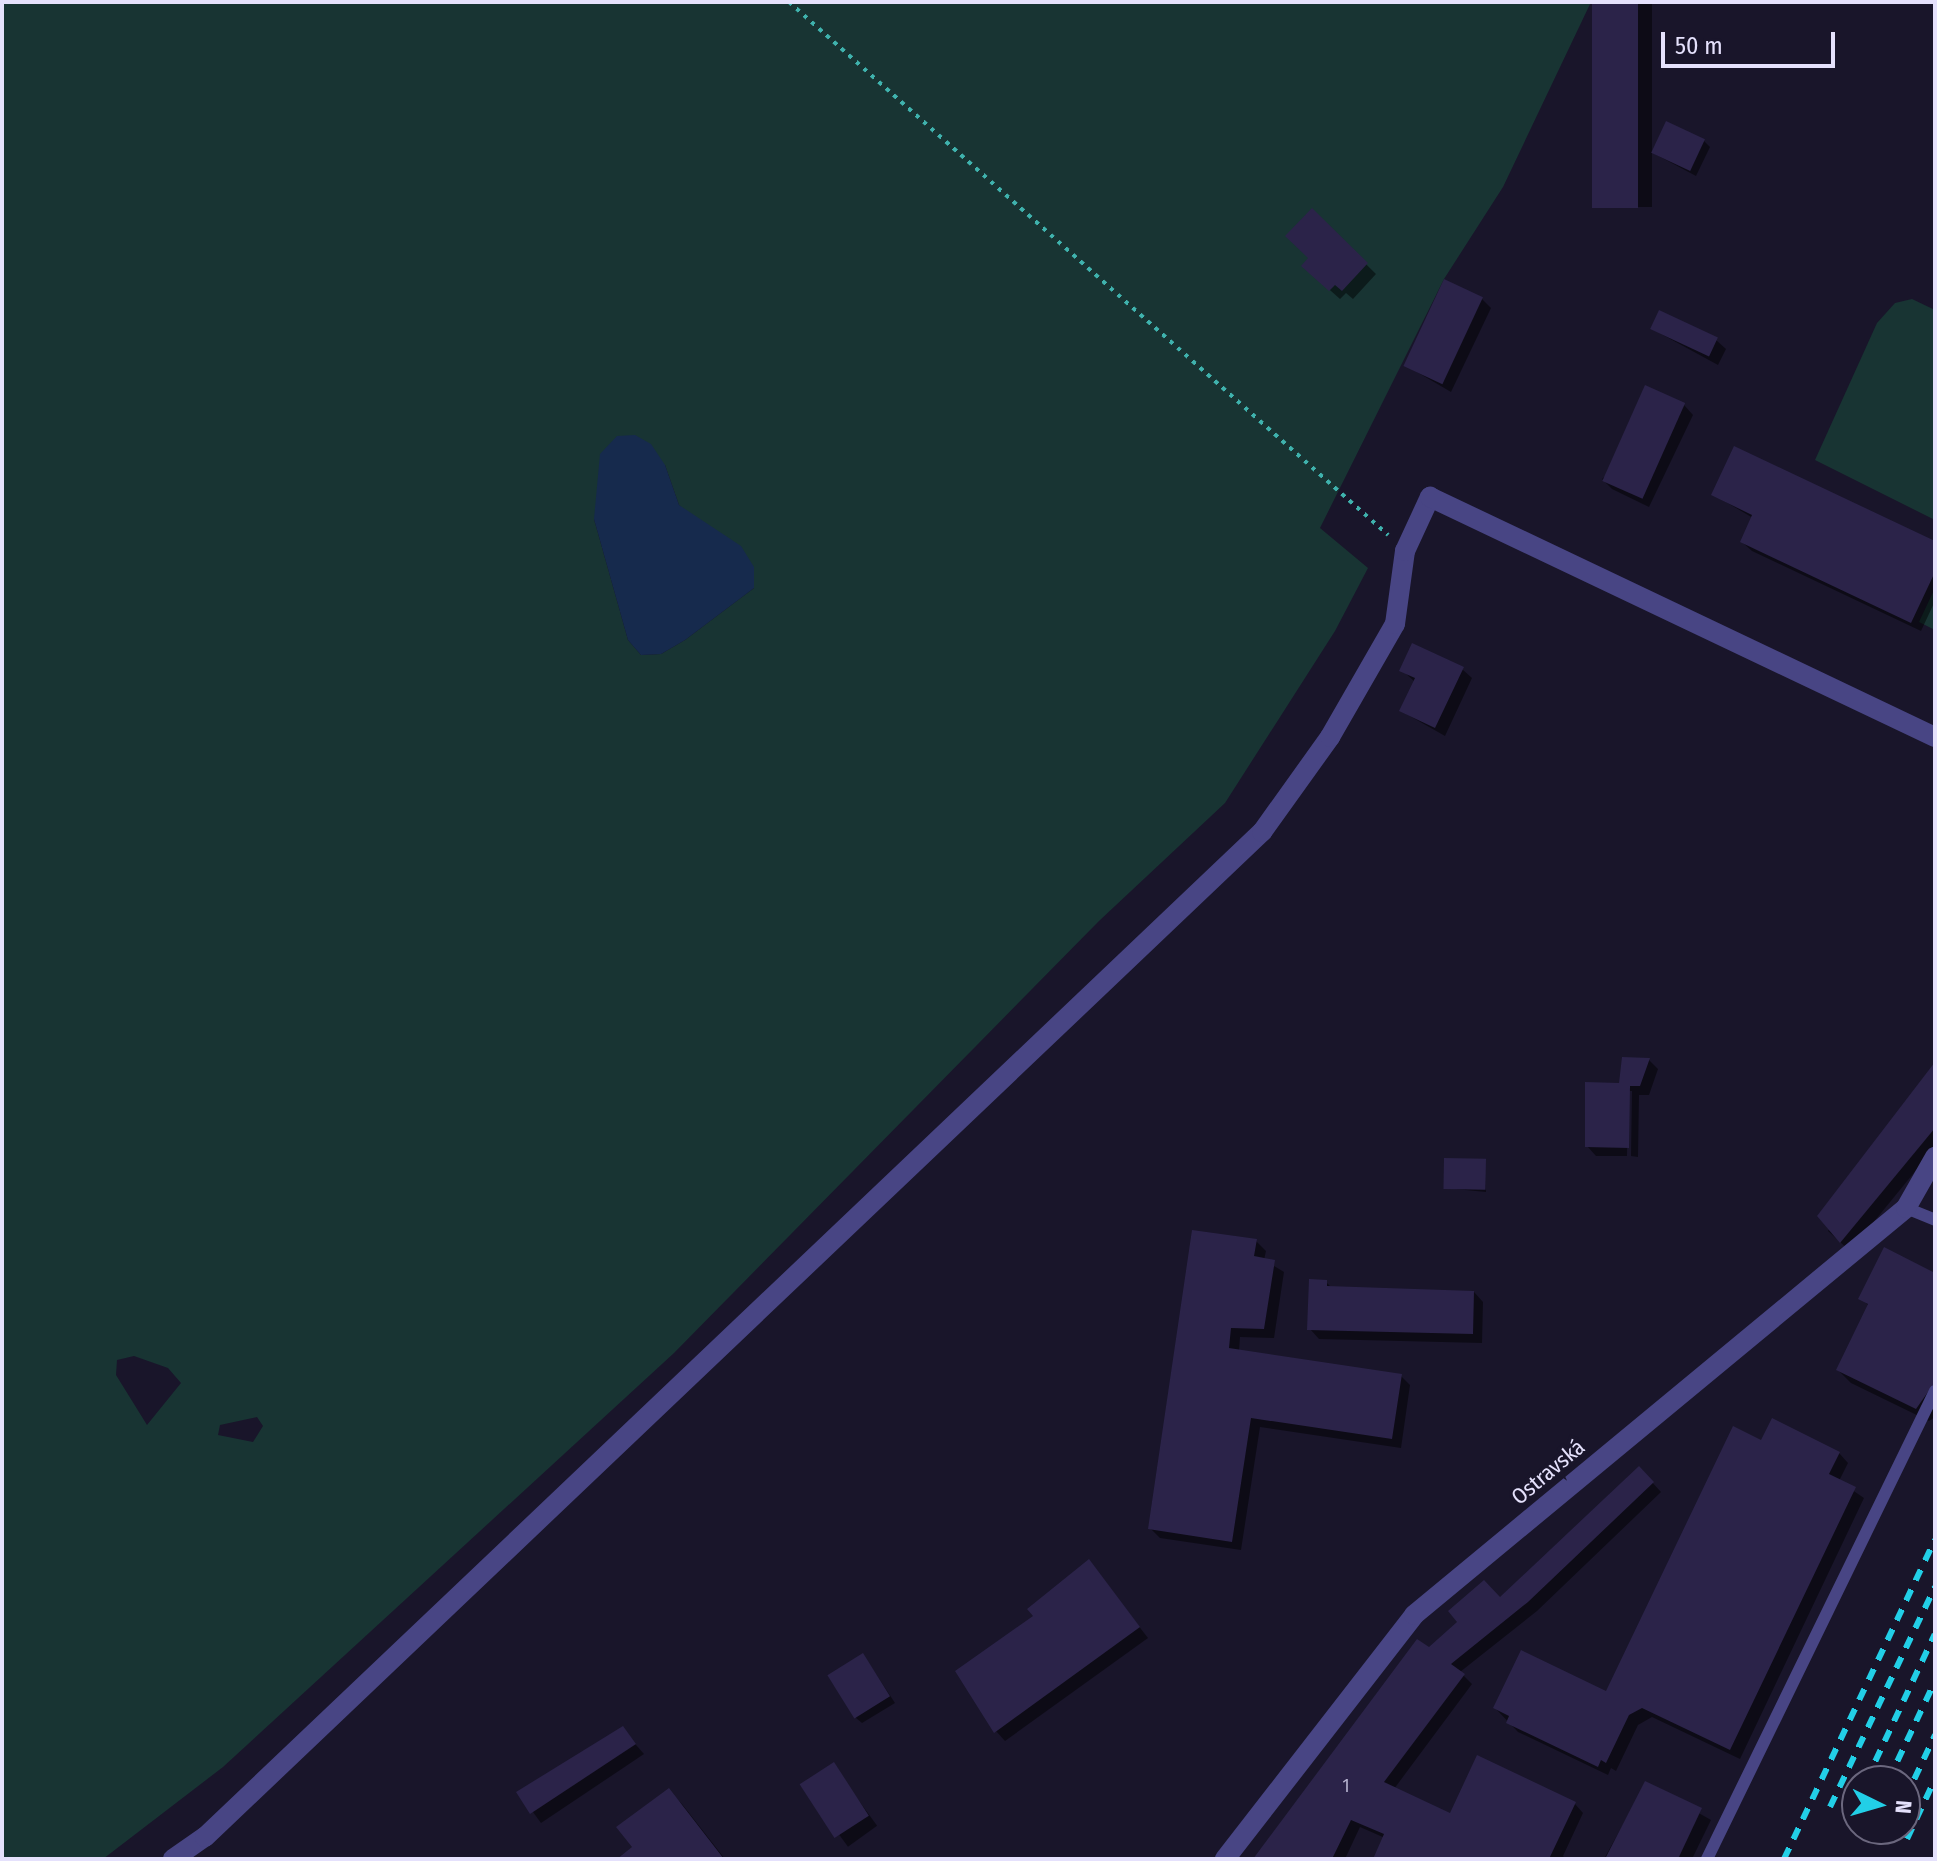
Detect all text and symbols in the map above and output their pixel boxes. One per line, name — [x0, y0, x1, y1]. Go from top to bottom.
scale bar — [1665, 16, 1839, 66]
text: 50 m — [1675, 32, 1723, 60]
street label: Ostravská — [1506, 1434, 1590, 1510]
north arrow — [1841, 1765, 1921, 1845]
house number: 1 — [1342, 1775, 1350, 1797]
text: N — [1889, 1799, 1917, 1815]

